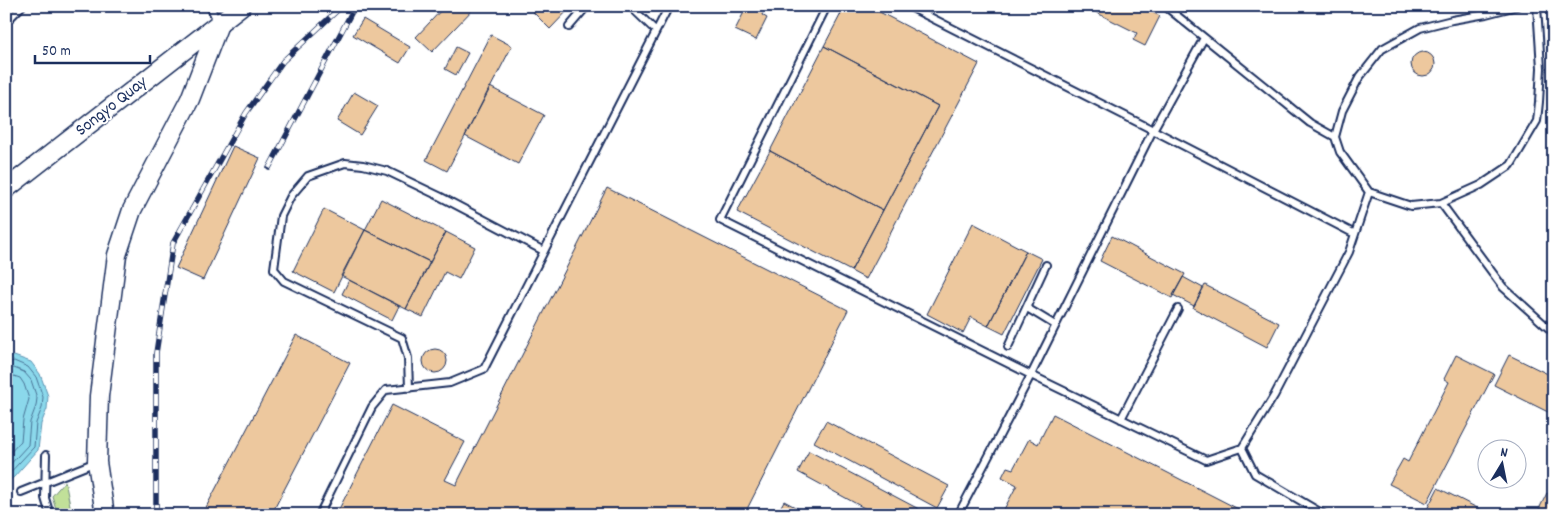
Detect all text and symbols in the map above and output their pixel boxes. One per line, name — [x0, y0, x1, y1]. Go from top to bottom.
scale bar — [35, 32, 150, 64]
text: 50 m — [42, 41, 71, 63]
street label: Songyo Quay — [71, 70, 154, 143]
north arrow — [1478, 438, 1528, 488]
text: N — [1499, 443, 1509, 464]

